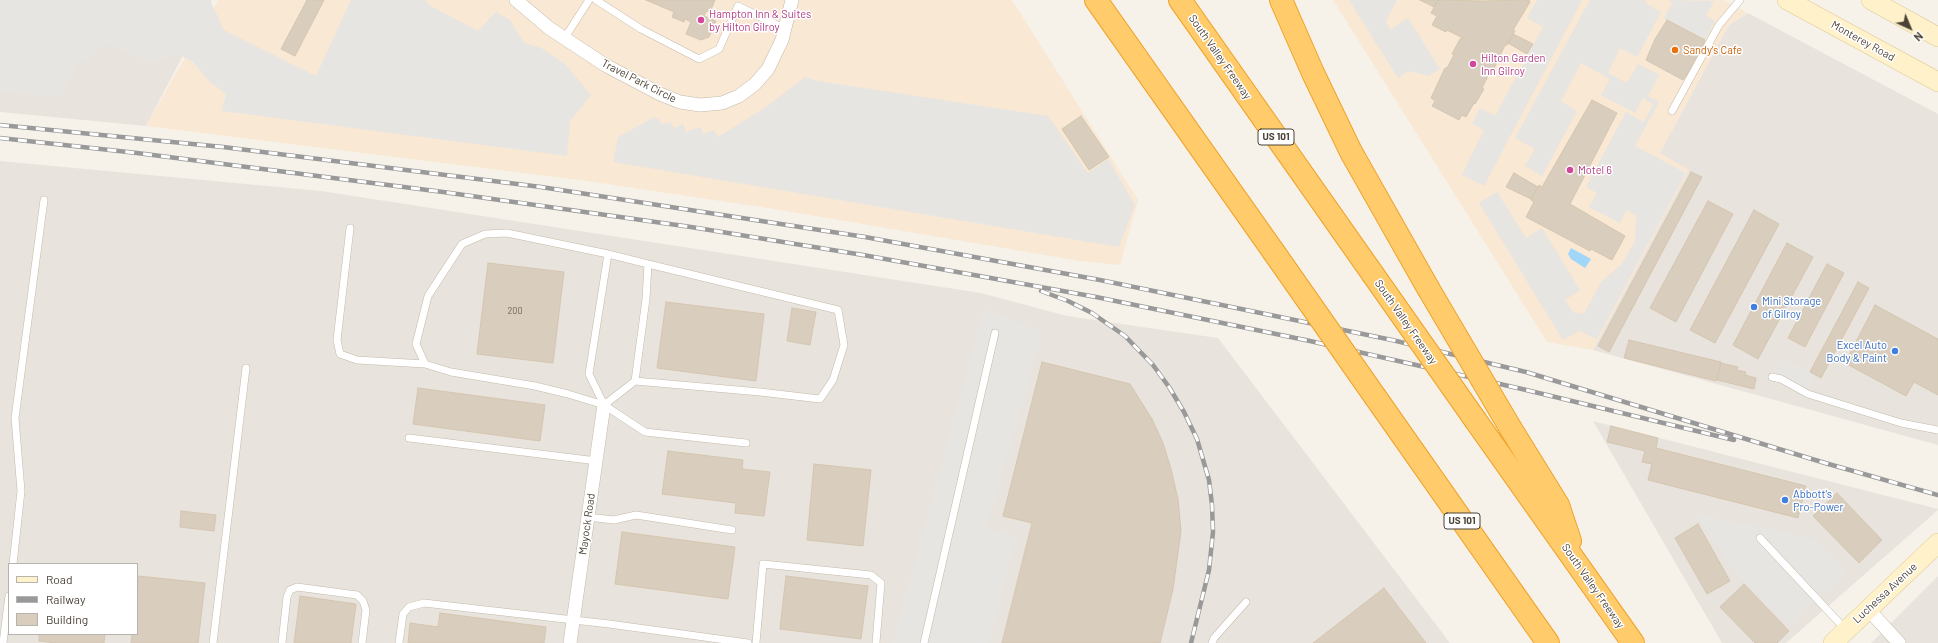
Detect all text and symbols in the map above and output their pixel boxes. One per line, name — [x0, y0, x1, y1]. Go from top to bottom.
place label: Hampton Inn & Suites by Hilton Gilroy — [709, 7, 811, 33]
north arrow — [1890, 8, 1930, 48]
street label: South Valley Freeway — [1186, 12, 1254, 102]
marker: Hampton Inn & Suites by Hilton Gilroy — [696, 15, 706, 25]
street label: Monterey Road — [1829, 18, 1897, 64]
text: N — [1912, 30, 1926, 44]
place label: Sandy's Cafe — [1683, 43, 1742, 57]
marker: Sandy's Cafe — [1670, 45, 1680, 55]
place label: Hilton Garden Inn Gilroy — [1481, 51, 1546, 77]
street label: Travel Park Circle — [599, 56, 679, 106]
marker: Hilton Garden Inn Gilroy — [1468, 59, 1478, 69]
road number: US 101 — [1258, 129, 1294, 145]
place label: Motel 6 — [1578, 163, 1612, 177]
marker: Motel 6 — [1565, 165, 1575, 175]
street label: South Valley Freeway — [1372, 277, 1440, 367]
place label: Mini Storage of Gilroy — [1762, 294, 1821, 320]
marker: Mini Storage of Gilroy — [1749, 302, 1759, 312]
house number: 200 — [508, 306, 522, 316]
place label: Excel Auto Body & Paint — [1827, 338, 1887, 364]
marker: Excel Auto Body & Paint — [1890, 346, 1900, 356]
place label: Abbott's Pro-Power — [1793, 487, 1843, 513]
street label: Mayock Road — [576, 492, 598, 556]
marker: Abbott's Pro-Power — [1780, 495, 1790, 505]
road number: US 101 — [1444, 513, 1480, 529]
street label: South Valley Freeway — [1559, 541, 1627, 631]
street label: Luchessa Avenue — [1850, 560, 1920, 626]
legend — [8, 563, 138, 635]
text: Road — [46, 572, 73, 586]
text: Railway — [46, 592, 85, 606]
text: Building — [46, 612, 88, 626]

